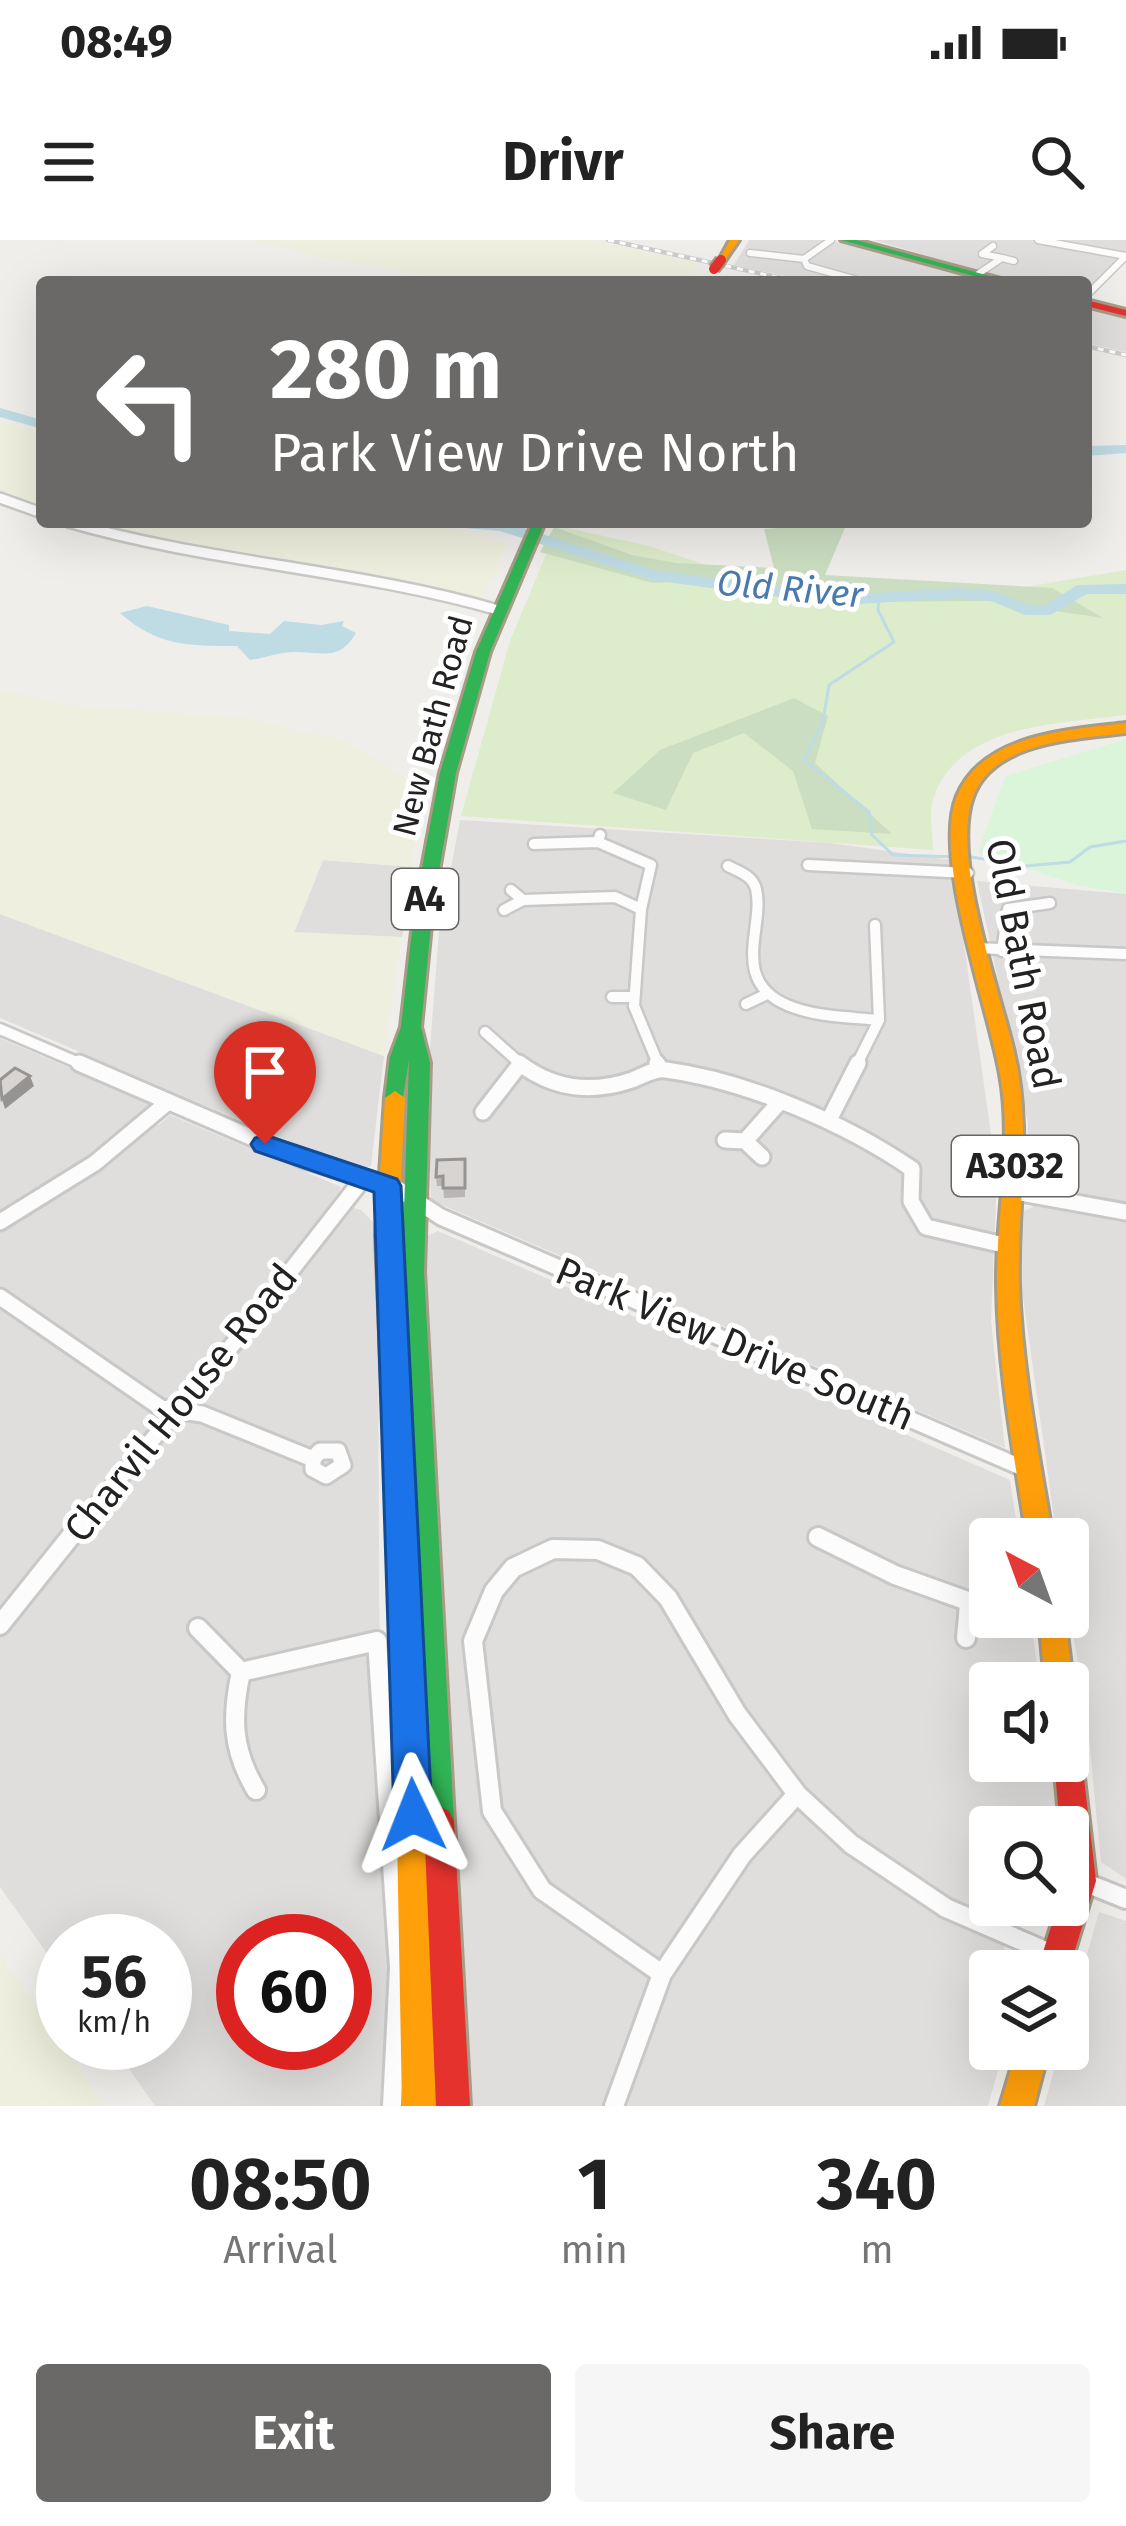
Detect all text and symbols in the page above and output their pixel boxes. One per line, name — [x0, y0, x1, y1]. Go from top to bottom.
text: 08:49 — [60, 15, 173, 69]
icon: menu — [36, 129, 102, 195]
icon: search — [1024, 129, 1090, 195]
text: Drivr — [502, 130, 624, 194]
text: 280 m — [270, 319, 502, 420]
icon: left — [72, 324, 228, 480]
text: Park View Drive North — [270, 421, 800, 485]
water label: Old River — [715, 561, 866, 617]
street label: New Bath Road — [384, 611, 482, 841]
street label: Old Bath Road — [976, 835, 1070, 1093]
road number: A4 — [392, 869, 458, 929]
pin — [214, 1021, 316, 1144]
icon: arrive — [232, 1039, 298, 1105]
road number: A3032 — [952, 1136, 1078, 1196]
street label: Park View Drive South — [549, 1248, 921, 1440]
street label: Charvil House Road — [55, 1255, 307, 1551]
north arrow — [969, 1518, 1089, 1638]
map controls — [969, 1518, 1089, 2070]
button: sound — [969, 1662, 1089, 1782]
position arrow — [350, 1752, 476, 1878]
button: search — [969, 1806, 1089, 1926]
speed limit sign: 60 — [216, 1914, 372, 2070]
text: 56 — [81, 1941, 147, 2013]
button: layers — [969, 1950, 1089, 2070]
text: km/h — [77, 2004, 151, 2040]
text: 08:50 — [189, 2142, 372, 2228]
text: 1 — [577, 2142, 611, 2228]
text: 340 — [817, 2142, 937, 2228]
text: Arrival — [223, 2227, 337, 2273]
text: min — [561, 2227, 628, 2273]
text: m — [860, 2227, 894, 2273]
button: Exit — [36, 2364, 551, 2502]
button: Share — [575, 2364, 1090, 2502]

